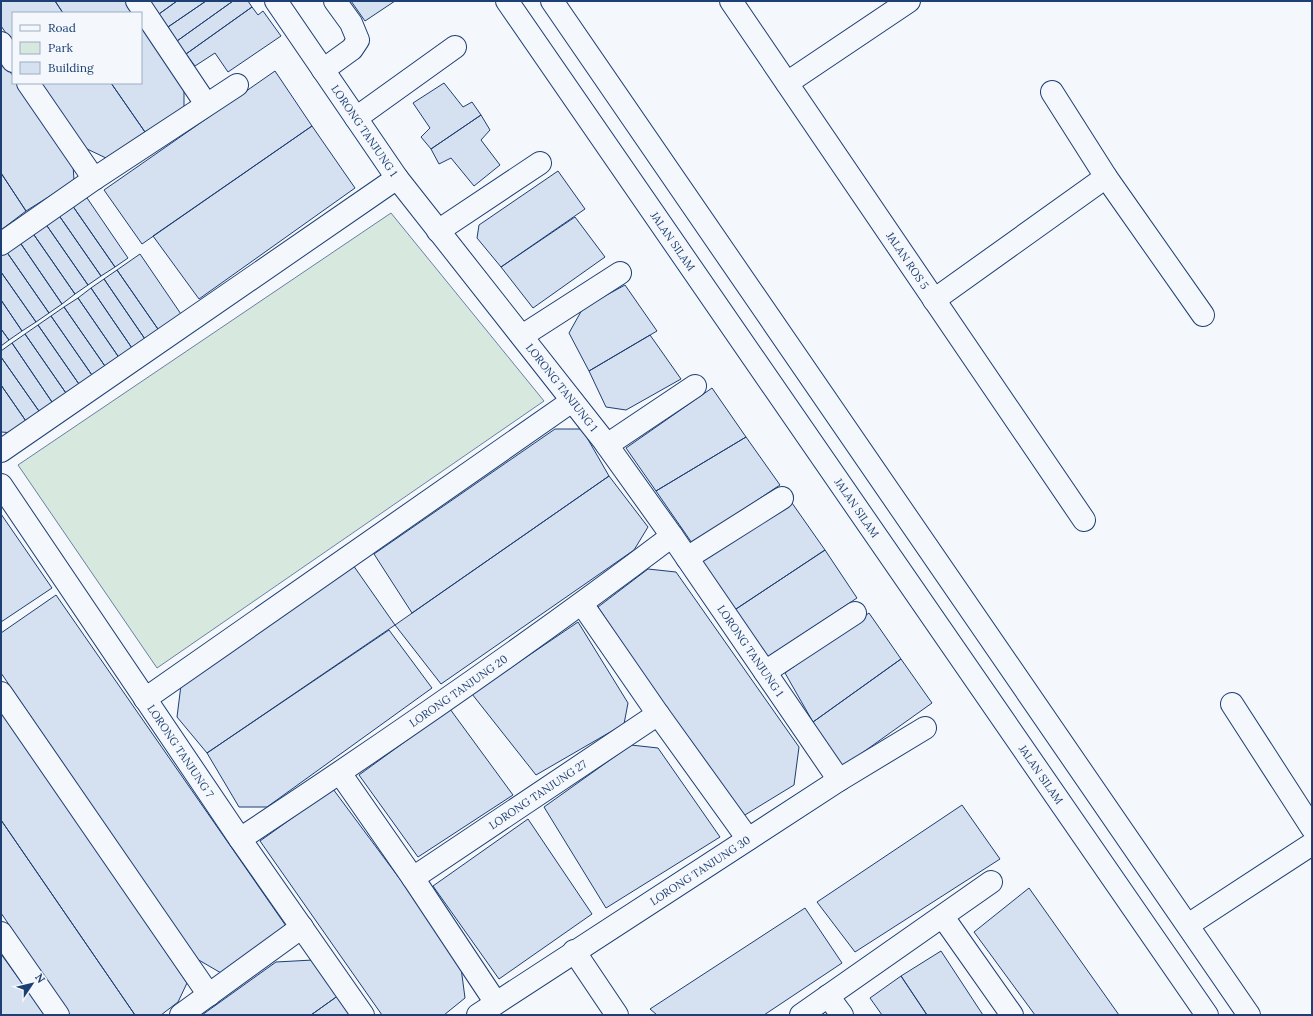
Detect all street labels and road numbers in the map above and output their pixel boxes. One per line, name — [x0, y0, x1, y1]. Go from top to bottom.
street label: LORONG TANJUNG 1 — [328, 82, 401, 179]
street label: JALAN SILAM — [647, 208, 698, 274]
street label: JALAN ROS 5 — [883, 228, 932, 292]
street label: LORONG TANJUNG 1 — [523, 341, 601, 434]
street label: JALAN SILAM — [831, 475, 882, 540]
street label: LORONG TANJUNG 1 — [714, 602, 787, 699]
street label: LORONG TANJUNG 20 — [407, 652, 510, 730]
street label: LORONG TANJUNG 7 — [144, 702, 217, 800]
street label: JALAN SILAM — [1015, 741, 1066, 807]
street label: LORONG TANJUNG 27 — [486, 757, 589, 832]
street label: LORONG TANJUNG 30 — [647, 833, 753, 908]

